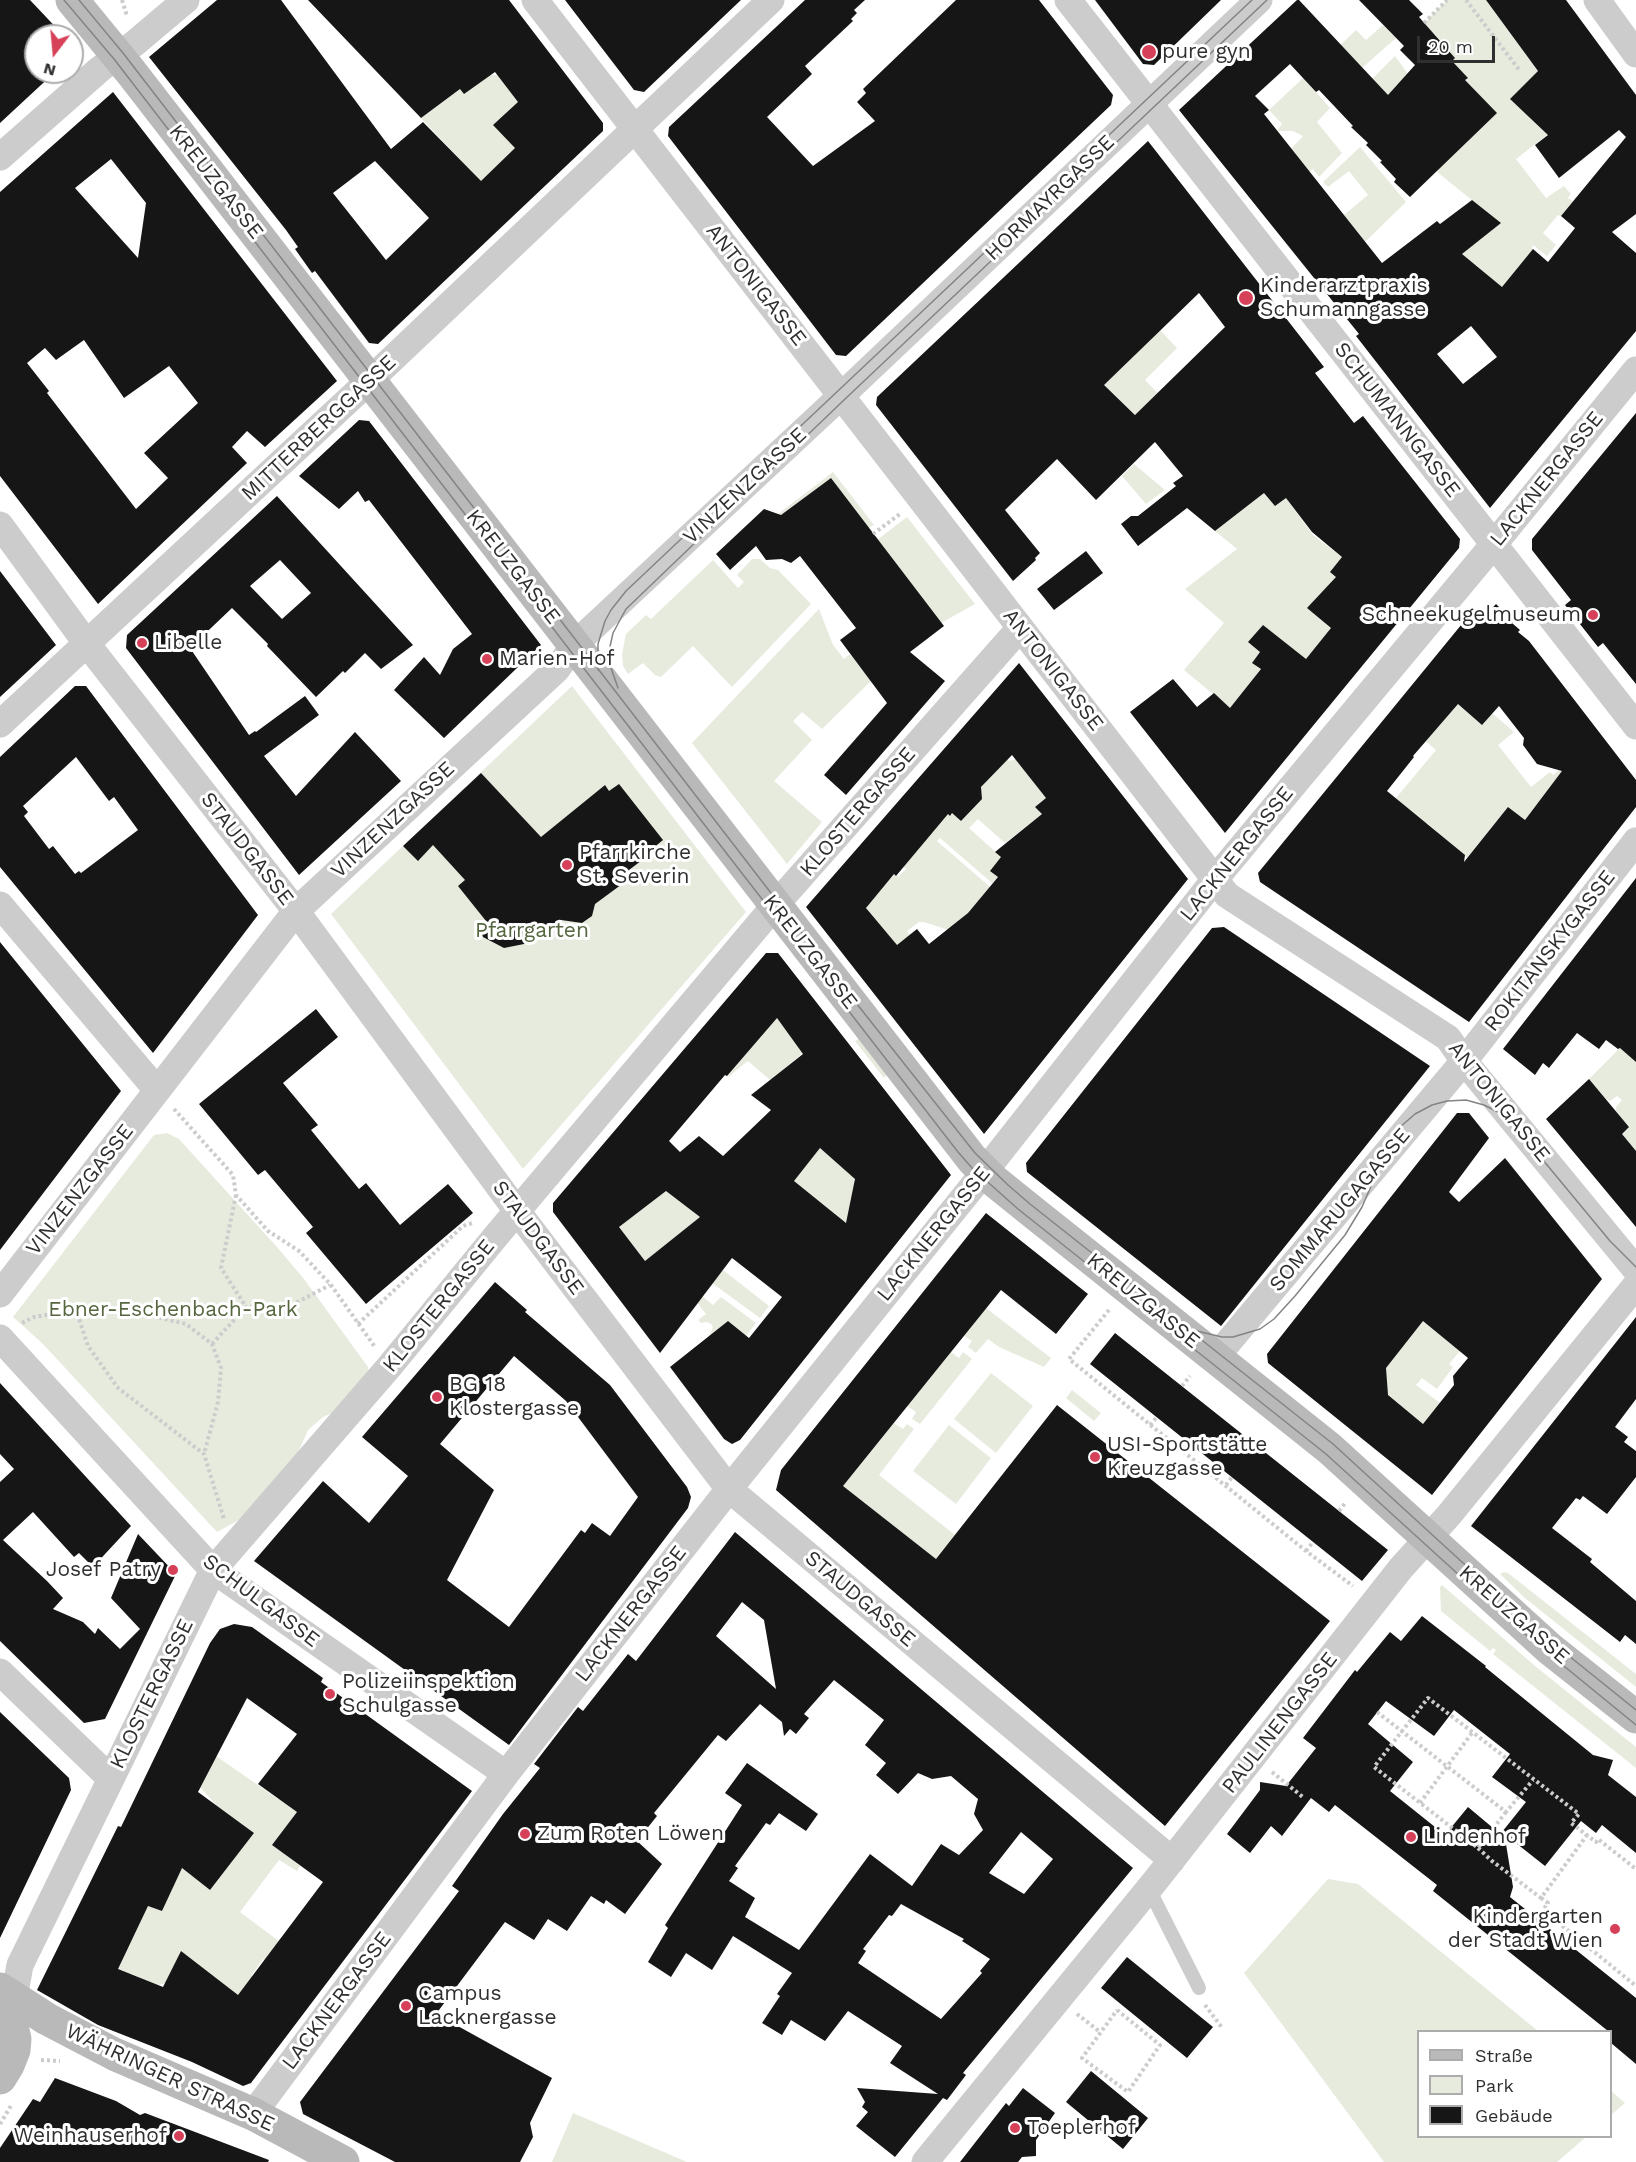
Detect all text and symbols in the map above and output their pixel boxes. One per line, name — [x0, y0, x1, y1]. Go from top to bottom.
north arrow — [24, 24, 84, 84]
scale bar — [1420, 24, 1498, 62]
text: 20 m — [1428, 36, 1473, 57]
place label: pure gyn — [1162, 39, 1251, 65]
marker: pure gyn — [1140, 43, 1158, 61]
text: N — [41, 59, 58, 81]
street label: KREUZGASSE — [164, 120, 268, 244]
street label: HORMAYRGASSE — [980, 130, 1120, 266]
street label: ANTONIGASSE — [700, 219, 812, 351]
place label: Kinderarztpraxis Schumanngasse — [1260, 273, 1428, 323]
marker: Kinderarztpraxis Schumanngasse — [1237, 289, 1255, 307]
street label: SCHUMANNGASSE — [1329, 337, 1465, 503]
street label: MITTERBERGGASSE — [236, 350, 402, 506]
street label: LACKNERGASSE — [1485, 407, 1609, 551]
street label: VINZENZGASSE — [678, 422, 812, 550]
street label: KREUZGASSE — [461, 505, 565, 629]
place label: Schneekugelmuseum — [1362, 602, 1581, 628]
street label: ANTONIGASSE — [997, 604, 1109, 736]
marker: Schneekugelmuseum — [1586, 608, 1600, 622]
place label: Libelle — [154, 630, 222, 656]
marker: Libelle — [135, 636, 149, 650]
place label: Marien-Hof — [499, 646, 615, 672]
marker: Marien-Hof — [480, 652, 494, 666]
street label: KLOSTERGASSE — [795, 742, 921, 882]
street label: VINZENZGASSE — [326, 756, 460, 884]
street label: LACKNERGASSE — [1175, 782, 1299, 926]
street label: STAUDGASSE — [195, 788, 299, 910]
place label: Pfarrkirche St. Severin — [579, 840, 691, 890]
marker: Pfarrkirche St. Severin — [560, 858, 574, 872]
street label: ROKITANSKYGASSE — [1479, 865, 1621, 1037]
street label: KREUZGASSE — [758, 890, 862, 1014]
park label: Pfarrgarten — [475, 918, 589, 944]
street label: ANTONIGASSE — [1443, 1037, 1555, 1167]
street label: VINZENZGASSE — [21, 1119, 139, 1261]
street label: SOMMARUGAGASSE — [1264, 1123, 1416, 1297]
street label: LACKNERGASSE — [872, 1162, 996, 1306]
street label: STAUDGASSE — [487, 1176, 589, 1300]
street label: KLOSTERGASSE — [378, 1235, 500, 1377]
street label: KREUZGASSE — [1081, 1248, 1205, 1354]
park label: Ebner-Eschenbach-Park — [48, 1297, 298, 1323]
place label: BG 18 Klostergasse — [449, 1372, 579, 1422]
marker: BG 18 Klostergasse — [430, 1390, 444, 1404]
place label: USI-Sportstätte Kreuzgasse — [1107, 1432, 1267, 1482]
marker: USI-Sportstätte Kreuzgasse — [1088, 1450, 1102, 1464]
street label: LACKNERGASSE — [570, 1541, 692, 1687]
street label: STAUDGASSE — [800, 1546, 920, 1652]
street label: SCHULGASSE — [198, 1549, 324, 1653]
place label: Josef Patry — [46, 1557, 161, 1583]
street label: KREUZGASSE — [1454, 1560, 1574, 1670]
marker: Josef Patry — [166, 1563, 180, 1577]
street label: KLOSTERGASSE — [105, 1615, 199, 1773]
street label: PAULINENGASSE — [1217, 1647, 1343, 1799]
place label: Polizeiinspektion Schulgasse — [342, 1669, 515, 1719]
marker: Polizeiinspektion Schulgasse — [323, 1687, 337, 1701]
place label: Zum Roten Löwen — [537, 1821, 724, 1847]
place label: Lindenhof — [1423, 1824, 1526, 1850]
marker: Zum Roten Löwen — [518, 1827, 532, 1841]
marker: Lindenhof — [1404, 1830, 1418, 1844]
place label: Kindergarten der Stadt Wien — [1448, 1904, 1603, 1954]
marker: Kindergarten der Stadt Wien — [1608, 1922, 1622, 1936]
street label: LACKNERGASSE — [277, 1927, 397, 2075]
place label: Campus Lacknergasse — [418, 1981, 557, 2031]
marker: Campus Lacknergasse — [399, 1999, 413, 2013]
street label: WÄHRINGER STRASSE — [62, 2019, 278, 2137]
legend — [1417, 2030, 1612, 2138]
text: Straße — [1475, 2045, 1533, 2066]
text: Park — [1475, 2075, 1514, 2096]
text: Gebäude — [1475, 2105, 1553, 2126]
place label: Toeplerhof — [1027, 2115, 1136, 2141]
marker: Toeplerhof — [1008, 2121, 1022, 2135]
place label: Weinhauserhof — [14, 2123, 167, 2149]
marker: Weinhauserhof — [172, 2129, 186, 2143]

